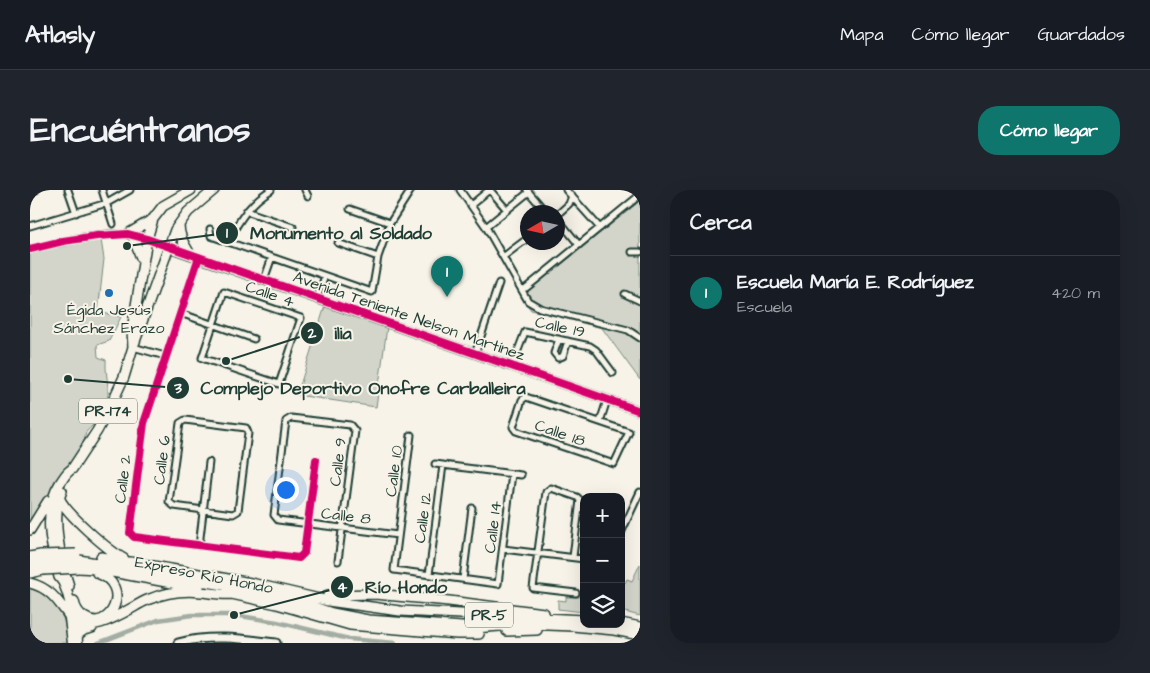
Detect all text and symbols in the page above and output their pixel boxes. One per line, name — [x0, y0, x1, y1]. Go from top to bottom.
text: Atlasly — [25, 18, 95, 52]
text: Mapa — [840, 22, 884, 47]
text: Cómo llegar — [912, 22, 1010, 47]
text: Guardados — [1038, 22, 1125, 47]
text: Encuéntranos — [30, 106, 251, 155]
button: Cómo llegar — [978, 106, 1120, 155]
north arrow — [520, 205, 565, 250]
text: Cerca — [690, 208, 752, 237]
callout: Monumento al Soldado — [215, 216, 442, 249]
text: Monumento al Soldado — [250, 221, 433, 246]
text: 1 — [226, 223, 228, 244]
pin: 1 — [431, 256, 463, 297]
street label: Avenida Teniente Nelson Martínez — [290, 266, 528, 366]
text: Escuela María E. Rodríguez — [737, 269, 974, 296]
street label: Calle 4 — [243, 275, 298, 313]
text: 1 — [705, 282, 707, 304]
text: 420 m — [1051, 282, 1100, 304]
marker: Égida Jesús Sánchez Erazo — [103, 287, 115, 299]
text: Escuela — [737, 296, 792, 318]
place label: Égida Jesús Sánchez Erazo — [54, 299, 164, 339]
street label: Calle 19 — [533, 311, 587, 343]
callout: ilia — [299, 317, 362, 350]
text: ilia — [334, 321, 353, 346]
text: 2 — [307, 323, 317, 344]
callout: Complejo Deportivo Onofre Carballeira — [165, 372, 535, 405]
text: Complejo Deportivo Onofre Carballeira — [200, 376, 526, 401]
text: 3 — [173, 378, 182, 399]
road number: PR-174 — [79, 398, 137, 424]
street label: Calle 18 — [532, 414, 588, 452]
street label: Calle 6 — [148, 434, 176, 486]
street label: Calle 9 — [324, 437, 352, 487]
street label: Calle 10 — [380, 444, 408, 498]
street label: Calle 2 — [109, 453, 137, 505]
your location — [273, 477, 299, 503]
street label: Calle 12 — [409, 491, 437, 545]
map controls — [580, 493, 625, 628]
button: + — [580, 493, 625, 538]
street label: Calle 14 — [479, 499, 507, 554]
street label: Calle 8 — [320, 502, 372, 530]
button: − — [580, 538, 625, 583]
street label: Expreso Río Hondo — [133, 551, 275, 599]
callout: Río Hondo — [330, 570, 457, 603]
text: Río Hondo — [365, 575, 448, 600]
text: 4 — [337, 577, 348, 598]
button: layers — [580, 583, 625, 628]
road number: PR-5 — [465, 602, 513, 628]

